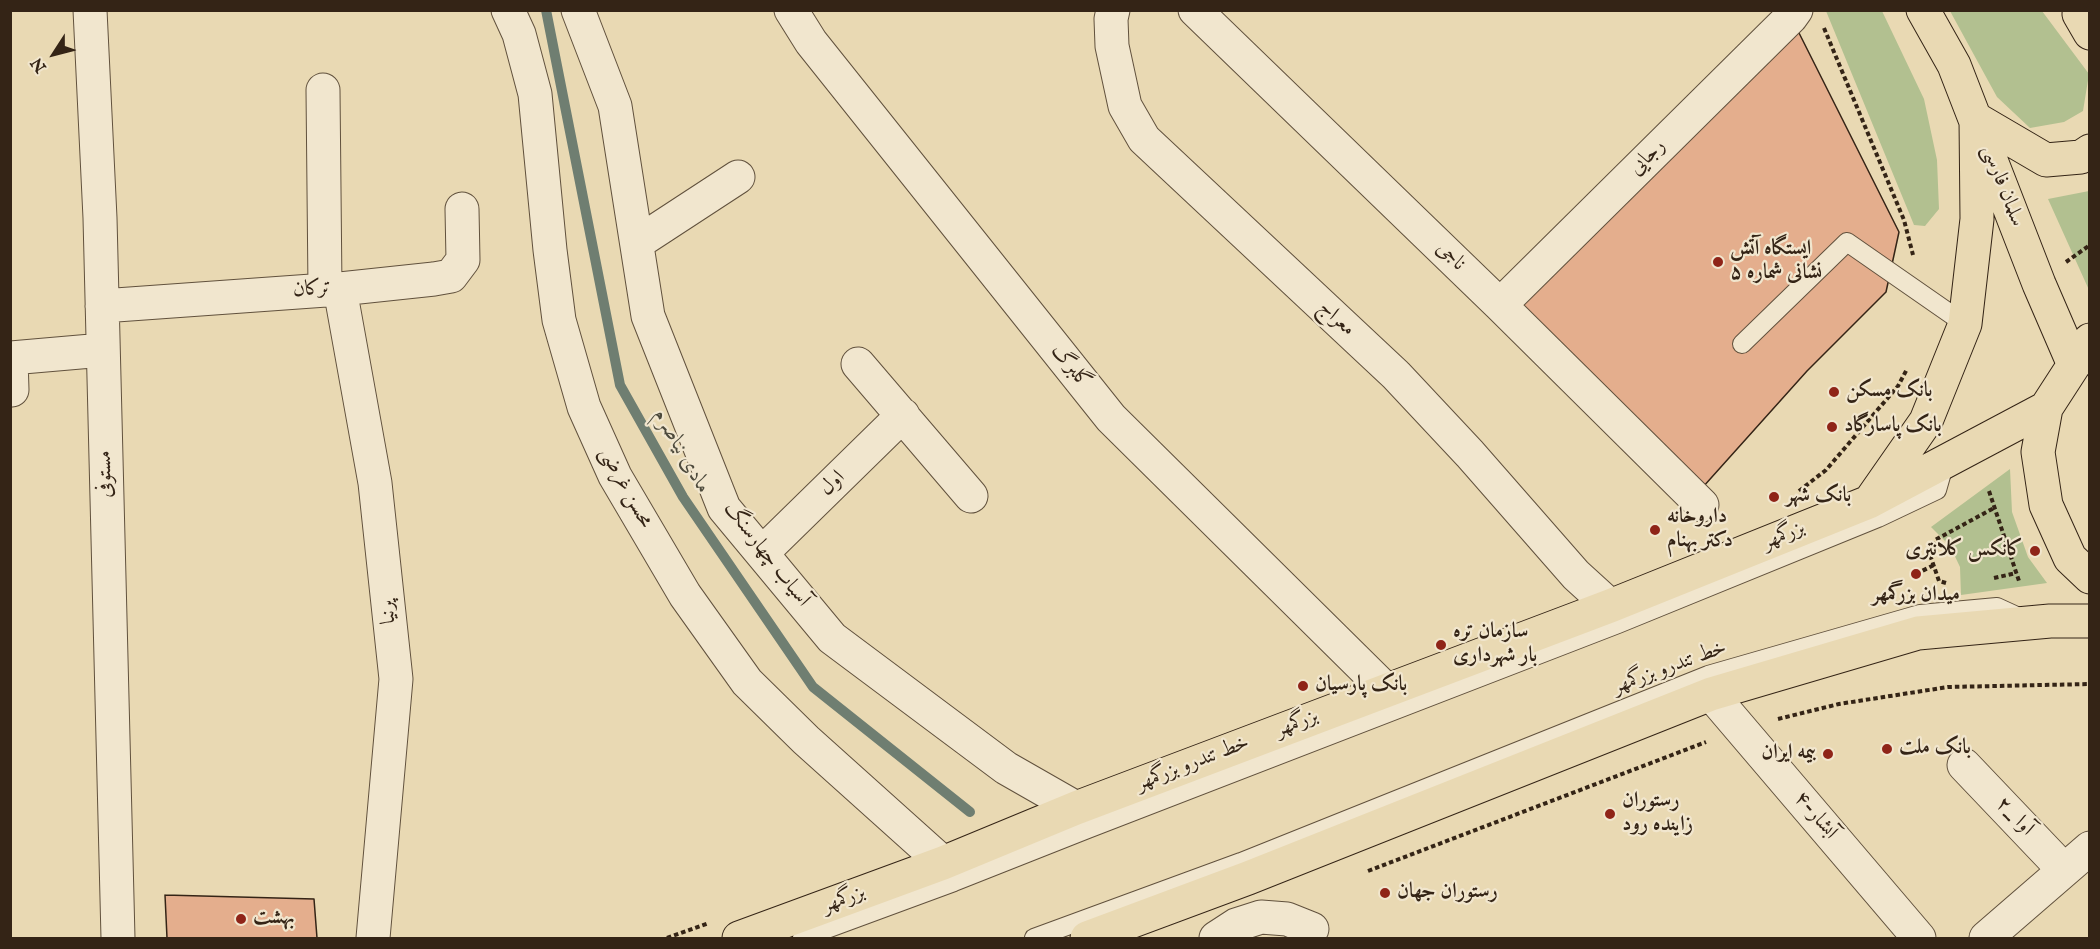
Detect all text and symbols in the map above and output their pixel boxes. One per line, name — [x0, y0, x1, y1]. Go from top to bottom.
north arrow — [24, 24, 84, 84]
text: N — [27, 53, 52, 76]
street label: رجایی — [1624, 134, 1672, 182]
street label: سلمان فارسی — [1975, 142, 2029, 230]
street label: ناجی — [1430, 237, 1470, 277]
place label: ایستگاه آتش نشانی شماره ۵ — [1730, 237, 1822, 287]
marker: ایستگاه آتش نشانی شماره ۵ — [1711, 255, 1725, 269]
street label: ترکان — [292, 276, 332, 304]
street label: معراج — [1312, 296, 1360, 342]
street label: گلبرگ — [1044, 340, 1096, 394]
place label: بانک مسکن — [1846, 379, 1933, 405]
marker: بانک مسکن — [1827, 385, 1841, 399]
water label: مادی نیاصرم — [646, 405, 716, 499]
place label: بانک پاسارگاد — [1844, 414, 1942, 440]
marker: بانک پاسارگاد — [1825, 420, 1839, 434]
street label: محسن غرضی — [593, 443, 657, 533]
street label: مستوفی — [93, 450, 119, 498]
street label: اول — [815, 466, 851, 502]
place label: بانک شهر — [1786, 484, 1851, 510]
marker: بانک شهر — [1767, 490, 1781, 504]
street label: آسیاب چهارسنگ — [717, 497, 815, 613]
place label: داروخانه دکتر بهنام — [1667, 505, 1733, 555]
street label: بزرگمهر — [1759, 516, 1809, 556]
marker: داروخانه دکتر بهنام — [1648, 523, 1662, 537]
place label: کانکس کلانتری — [1905, 538, 2023, 564]
marker: کانکس کلانتری — [2028, 544, 2042, 558]
marker: میدان بزرگمهر — [1909, 567, 1923, 581]
place label: میدان بزرگمهر — [1872, 583, 1960, 609]
street label: پرنیا — [375, 599, 403, 625]
place label: سازمان تره بار شهرداری — [1453, 620, 1537, 670]
street label: خط تندرو بزرگمهر — [1610, 636, 1730, 700]
marker: سازمان تره بار شهرداری — [1434, 638, 1448, 652]
place label: بانک پارسیان — [1315, 673, 1407, 699]
marker: بانک پارسیان — [1296, 679, 1310, 693]
street label: بزرگمهر — [1272, 704, 1322, 744]
street label: خط تندرو بزرگمهر — [1133, 731, 1253, 797]
place label: بانک ملت — [1899, 736, 1971, 762]
place label: بیمه ایران — [1761, 741, 1816, 767]
marker: بانک ملت — [1880, 742, 1894, 756]
marker: بیمه ایران — [1821, 747, 1835, 761]
street label: ۴-آبشار — [1788, 787, 1842, 845]
place label: رستوران زاینده رود — [1622, 789, 1693, 839]
street label: ۲_ آوا — [1990, 792, 2038, 842]
marker: رستوران زاینده رود — [1603, 807, 1617, 821]
place label: رستوران جهان — [1397, 880, 1498, 906]
street label: بزرگمهر — [819, 881, 869, 919]
marker: رستوران جهان — [1378, 886, 1392, 900]
place label: بهشت — [253, 906, 295, 932]
marker: بهشت — [234, 912, 248, 926]

